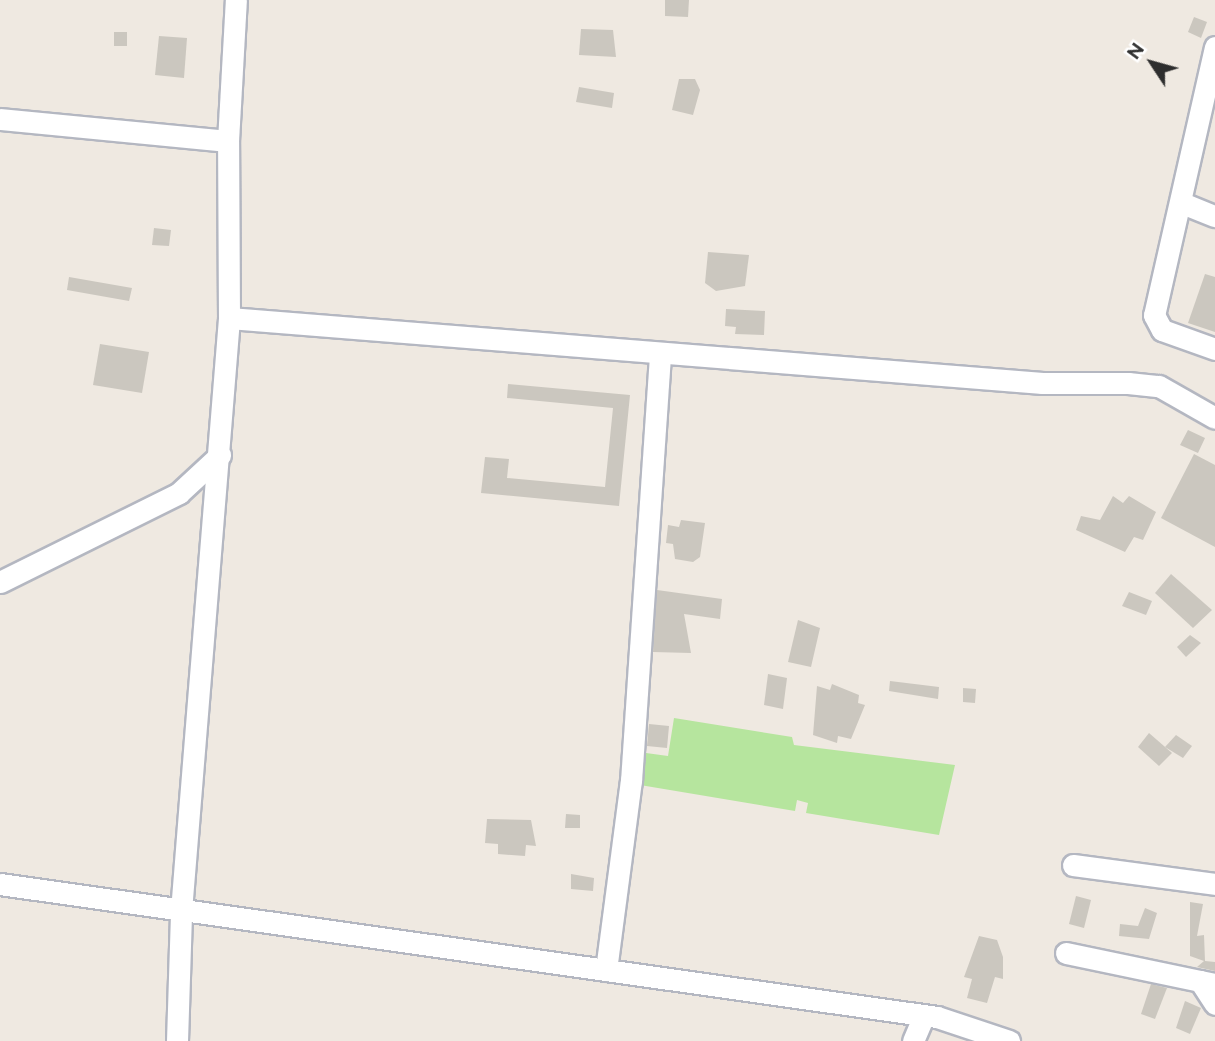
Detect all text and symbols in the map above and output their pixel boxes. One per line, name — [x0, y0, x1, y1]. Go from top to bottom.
north arrow — [1117, 28, 1187, 98]
text: N — [1122, 38, 1148, 63]

